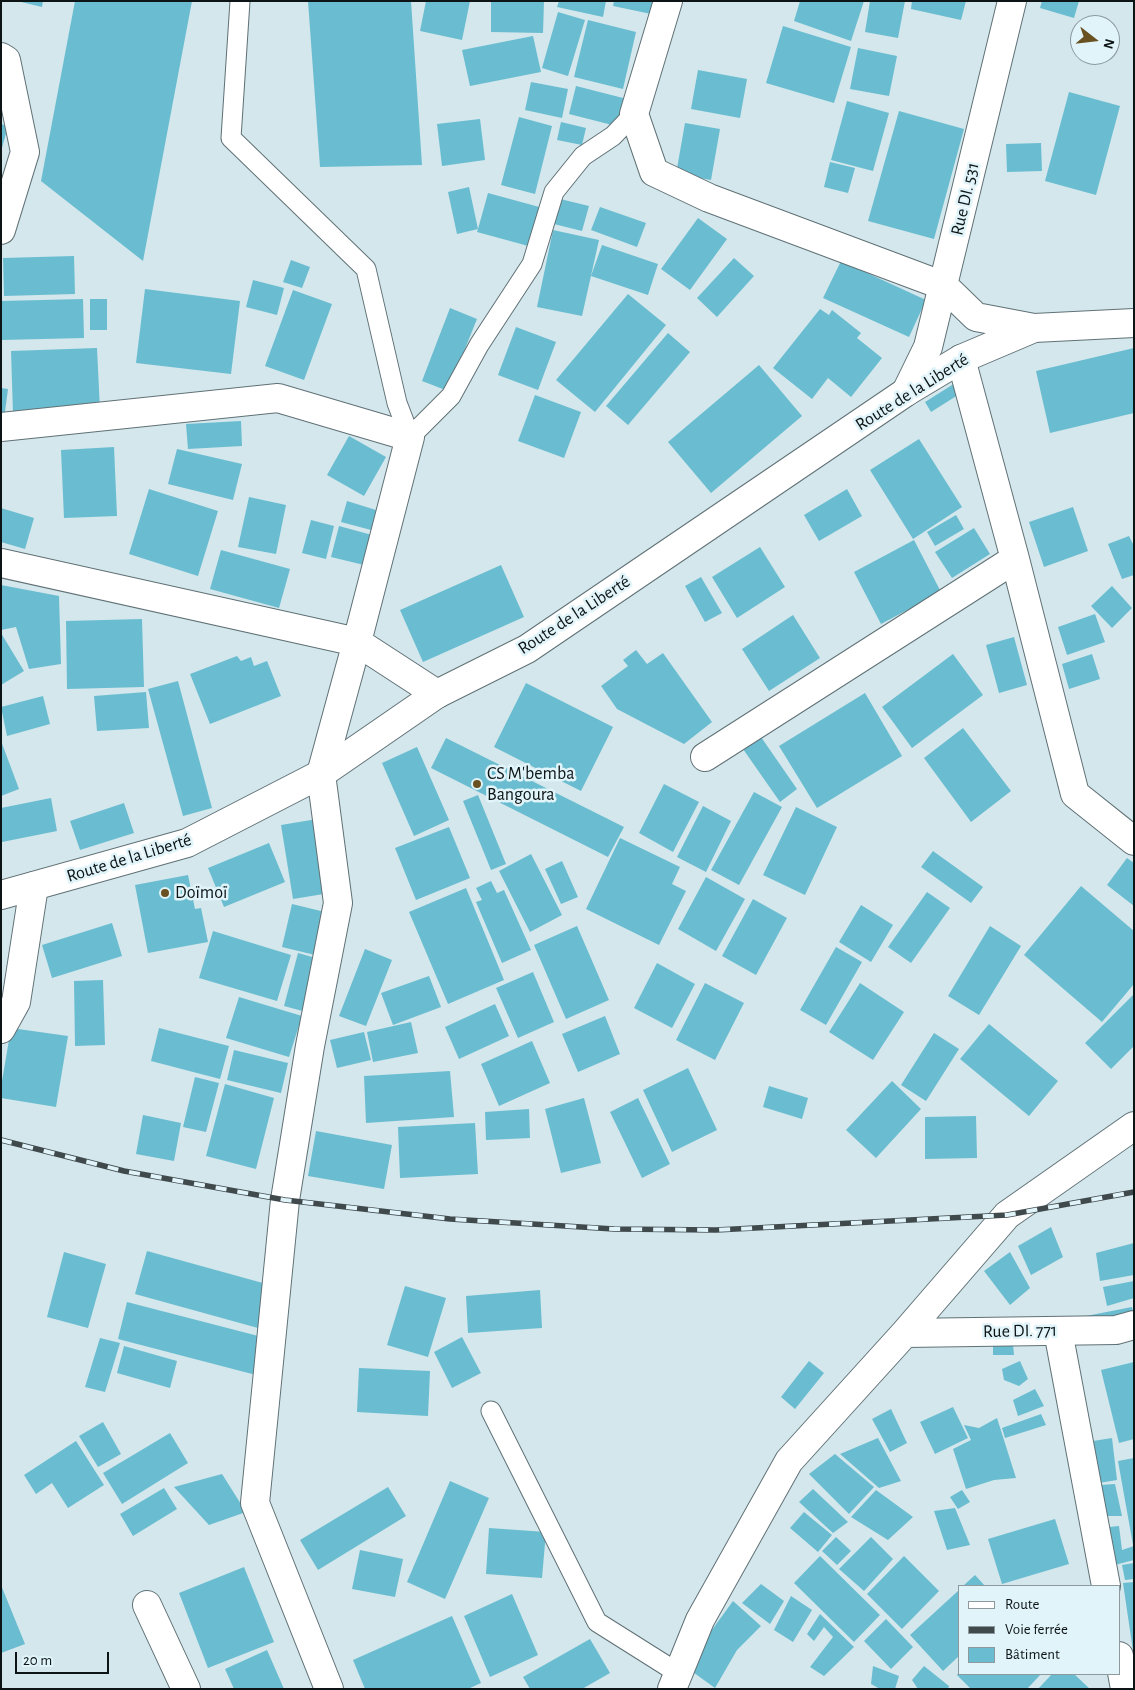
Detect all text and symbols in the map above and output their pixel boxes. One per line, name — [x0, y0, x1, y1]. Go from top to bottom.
north arrow — [1070, 15, 1120, 65]
text: N — [1100, 37, 1117, 50]
street label: Rue DI. 531 — [946, 160, 984, 238]
street label: Route de la Liberté — [851, 349, 973, 435]
street label: Route de la Liberté — [514, 571, 634, 659]
place label: CS M'bemba Bangoura — [487, 763, 575, 806]
marker: CS M'bemba Bangoura — [471, 778, 483, 790]
street label: Route de la Liberté — [64, 829, 194, 887]
place label: Doïmoï — [175, 882, 227, 904]
marker: Doïmoï — [159, 887, 171, 899]
street label: Rue DI. 771 — [983, 1320, 1057, 1342]
legend — [958, 1585, 1120, 1675]
text: Route — [1005, 1597, 1039, 1612]
text: Voie ferrée — [1005, 1622, 1068, 1637]
scale bar — [18, 1642, 111, 1674]
text: Bâtiment — [1005, 1647, 1060, 1662]
text: 20 m — [23, 1653, 52, 1668]

